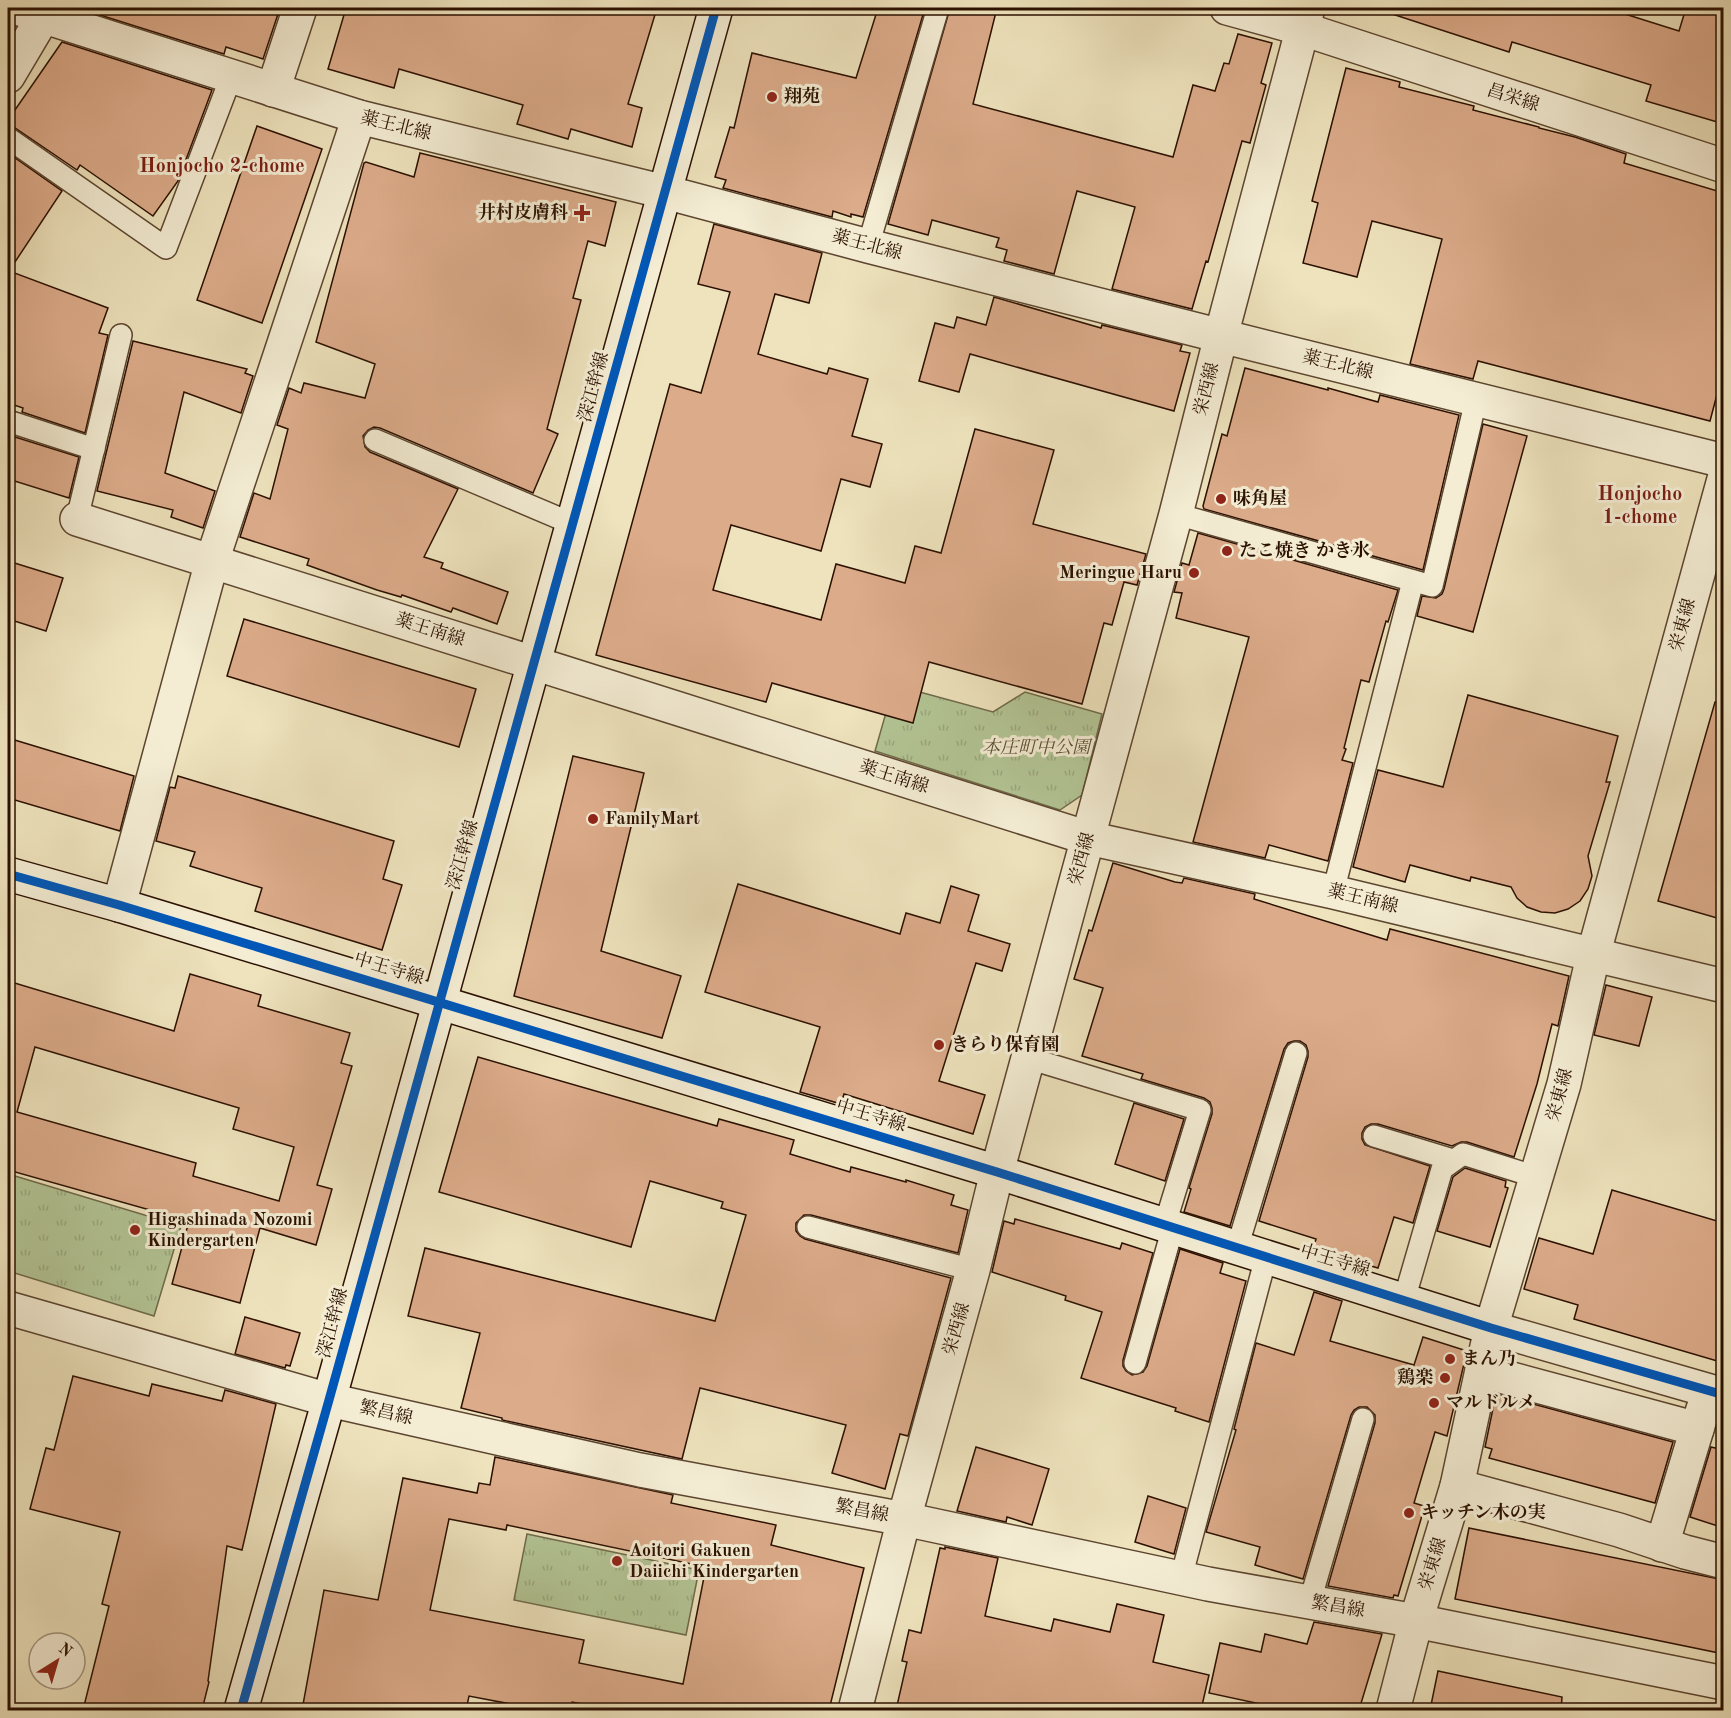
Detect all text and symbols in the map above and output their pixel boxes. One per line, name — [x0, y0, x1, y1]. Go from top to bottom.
street label: 昌栄線 — [1485, 79, 1542, 115]
place label: 翔苑 — [784, 86, 820, 106]
marker: 翔苑 — [765, 90, 779, 104]
street label: 薬王北線 — [359, 107, 434, 143]
district label: Honjocho 2-chome — [139, 157, 305, 177]
place label: 井村皮膚科 — [478, 202, 568, 222]
marker: 井村皮膚科 — [573, 204, 591, 222]
street label: 薬王北線 — [830, 225, 905, 263]
street label: 薬王北線 — [1301, 346, 1376, 382]
street label: 深江幹線 — [574, 349, 612, 424]
street label: 栄西線 — [1190, 360, 1222, 417]
district label: Honjocho 1-chome — [1598, 485, 1682, 528]
place label: 味角屋 — [1233, 488, 1287, 508]
marker: 味角屋 — [1214, 492, 1228, 506]
place label: たこ焼き かき氷 — [1239, 540, 1370, 560]
marker: たこ焼き かき氷 — [1220, 544, 1234, 558]
place label: Meringue Haru — [1059, 564, 1182, 582]
marker: Meringue Haru — [1187, 566, 1201, 580]
street label: 栄東線 — [1665, 596, 1699, 653]
street label: 薬王南線 — [393, 608, 468, 650]
park label: 本庄町中公園 — [982, 737, 1093, 757]
street label: 薬王南線 — [857, 755, 932, 797]
place label: FamilyMart — [605, 810, 700, 828]
marker: FamilyMart — [586, 812, 600, 826]
street label: 深江幹線 — [443, 817, 482, 892]
street label: 栄西線 — [1064, 830, 1098, 887]
street label: 薬王南線 — [1326, 880, 1401, 916]
street label: 中王寺線 — [352, 948, 427, 988]
place label: きらり保育園 — [951, 1034, 1059, 1054]
marker: きらり保育園 — [932, 1038, 946, 1052]
street label: 栄東線 — [1542, 1066, 1576, 1123]
street label: 中王寺線 — [834, 1095, 909, 1135]
place label: Higashinada Nozomi Kindergarten — [147, 1211, 312, 1250]
marker: Higashinada Nozomi Kindergarten — [128, 1223, 142, 1237]
street label: 中王寺線 — [1298, 1240, 1373, 1280]
street label: 深江幹線 — [313, 1285, 351, 1360]
street label: 栄西線 — [939, 1300, 973, 1357]
place label: まん乃 — [1462, 1349, 1516, 1368]
marker: まん乃 — [1443, 1352, 1457, 1366]
place label: 鶏楽 — [1397, 1367, 1433, 1387]
marker: 鶏楽 — [1438, 1371, 1452, 1385]
place label: マルドルメ — [1446, 1393, 1535, 1412]
street label: 繁昌線 — [358, 1396, 415, 1428]
marker: マルドルメ — [1427, 1396, 1441, 1410]
street label: 繁昌線 — [834, 1495, 891, 1525]
place label: キッチン木の実 — [1421, 1502, 1546, 1522]
marker: キッチン木の実 — [1402, 1506, 1416, 1520]
street label: 栄東線 — [1415, 1535, 1450, 1592]
place label: Aoitori Gakuen Daiichi Kindergarten — [629, 1542, 799, 1581]
marker: Aoitori Gakuen Daiichi Kindergarten — [610, 1554, 624, 1568]
street label: 繁昌線 — [1310, 1591, 1366, 1621]
north arrow — [27, 1631, 87, 1691]
text: N — [55, 1641, 75, 1661]

